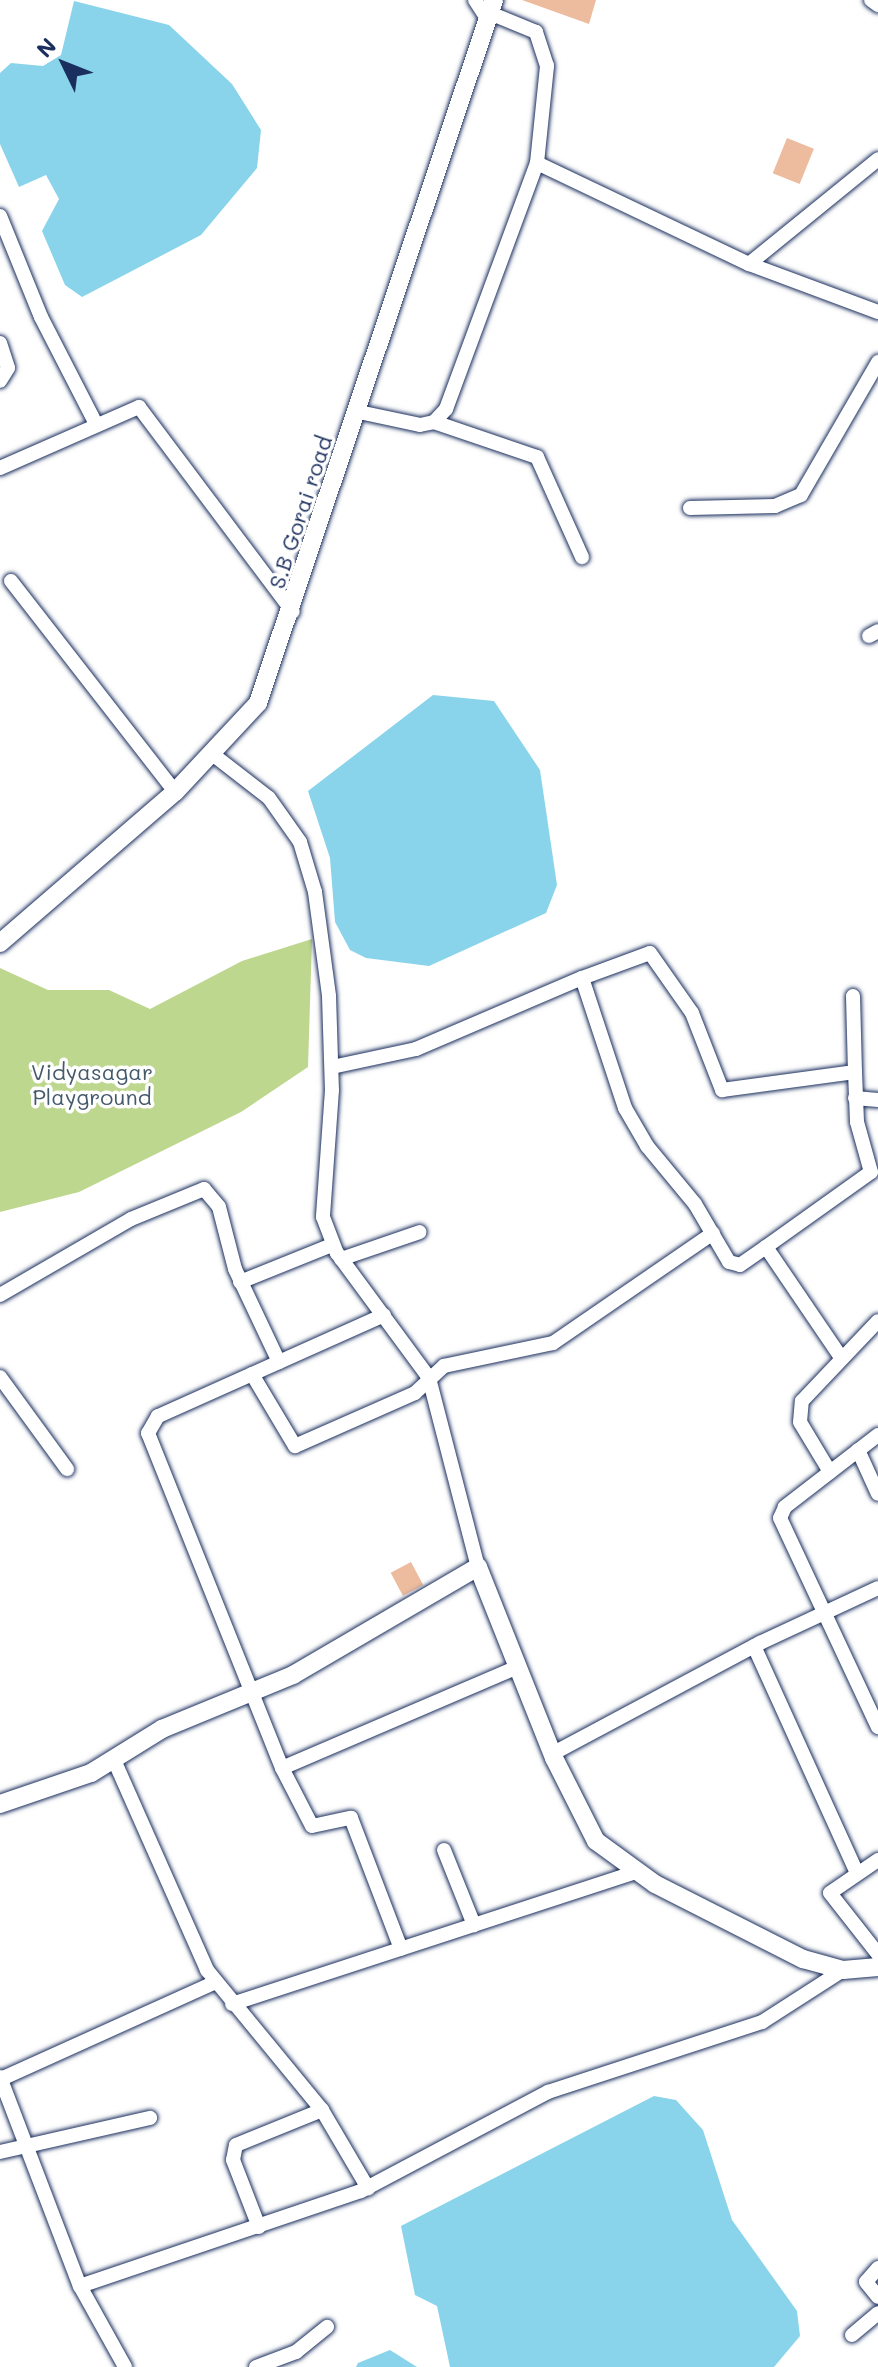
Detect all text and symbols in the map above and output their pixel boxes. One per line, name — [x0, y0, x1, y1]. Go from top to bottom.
north arrow — [24, 24, 104, 104]
text: N — [30, 31, 62, 63]
street label: S.B Gorai road — [263, 432, 337, 592]
park label: Vidyasagar Playground — [31, 1058, 153, 1110]

